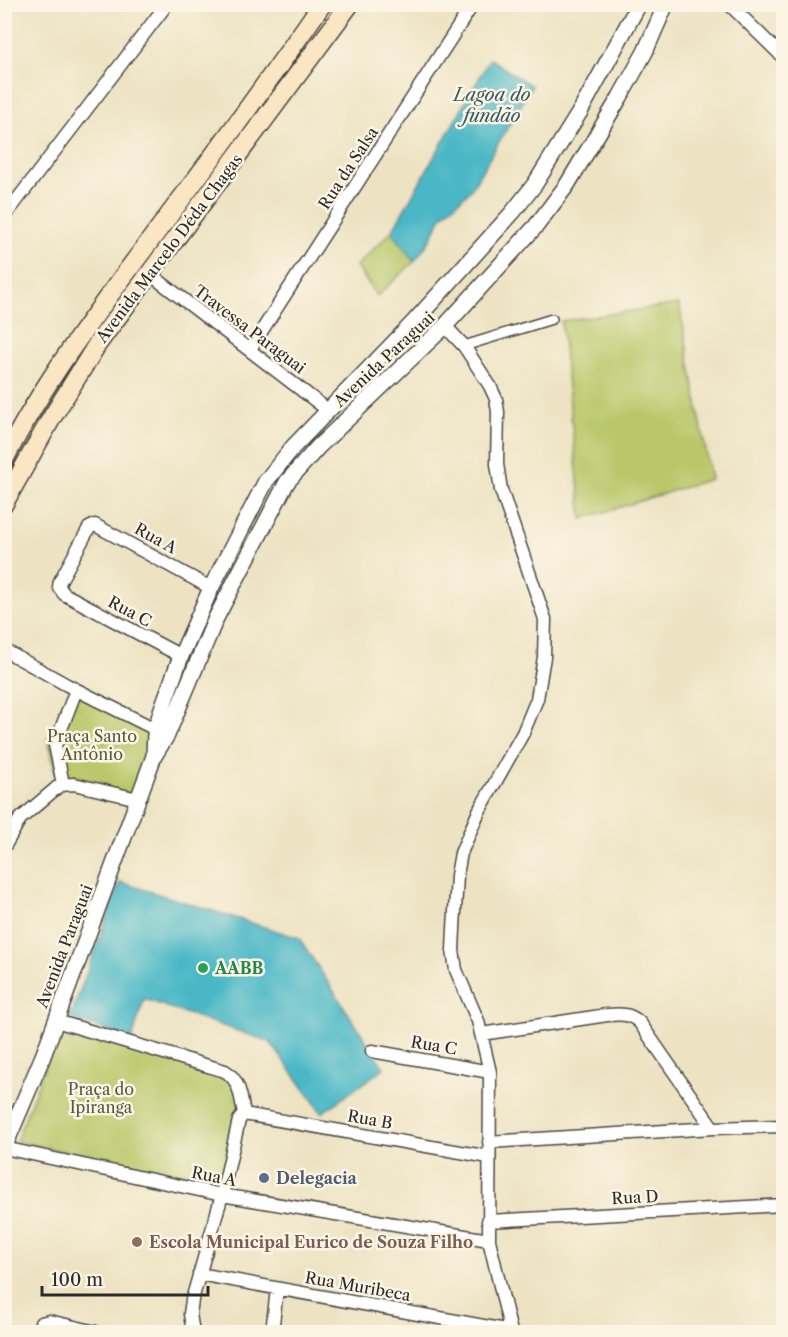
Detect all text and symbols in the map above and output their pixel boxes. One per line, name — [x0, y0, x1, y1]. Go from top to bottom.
water label: Lagoa do fundão — [452, 84, 531, 127]
street label: Rua da Salsa — [314, 122, 382, 213]
street label: Avenida Marcelo Déda Chagas — [91, 150, 247, 347]
street label: Travessa Paraguai — [190, 280, 310, 378]
street label: Avenida Paraguai — [329, 307, 439, 412]
street label: Rua A — [131, 518, 182, 558]
street label: Rua C — [105, 591, 155, 631]
park label: Praça Santo Antônio — [47, 726, 137, 764]
street label: Avenida Paraguai — [31, 881, 97, 1012]
place label: AABB — [214, 958, 264, 978]
marker: AABB — [196, 961, 210, 975]
street label: Rua C — [409, 1031, 459, 1059]
park label: Praça do Ipiranga — [68, 1079, 134, 1117]
street label: Rua B — [346, 1105, 394, 1133]
street label: Rua A — [190, 1162, 239, 1190]
place label: Delegacia — [276, 1168, 358, 1188]
marker: Delegacia — [257, 1171, 271, 1185]
street label: Rua D — [611, 1186, 659, 1208]
place label: Escola Municipal Eurico de Souza Filho — [149, 1232, 473, 1252]
marker: Escola Municipal Eurico de Souza Filho — [130, 1235, 144, 1249]
scale bar — [42, 1259, 208, 1297]
street label: Rua Muribeca — [304, 1267, 413, 1305]
text: 100 m — [51, 1269, 103, 1291]

